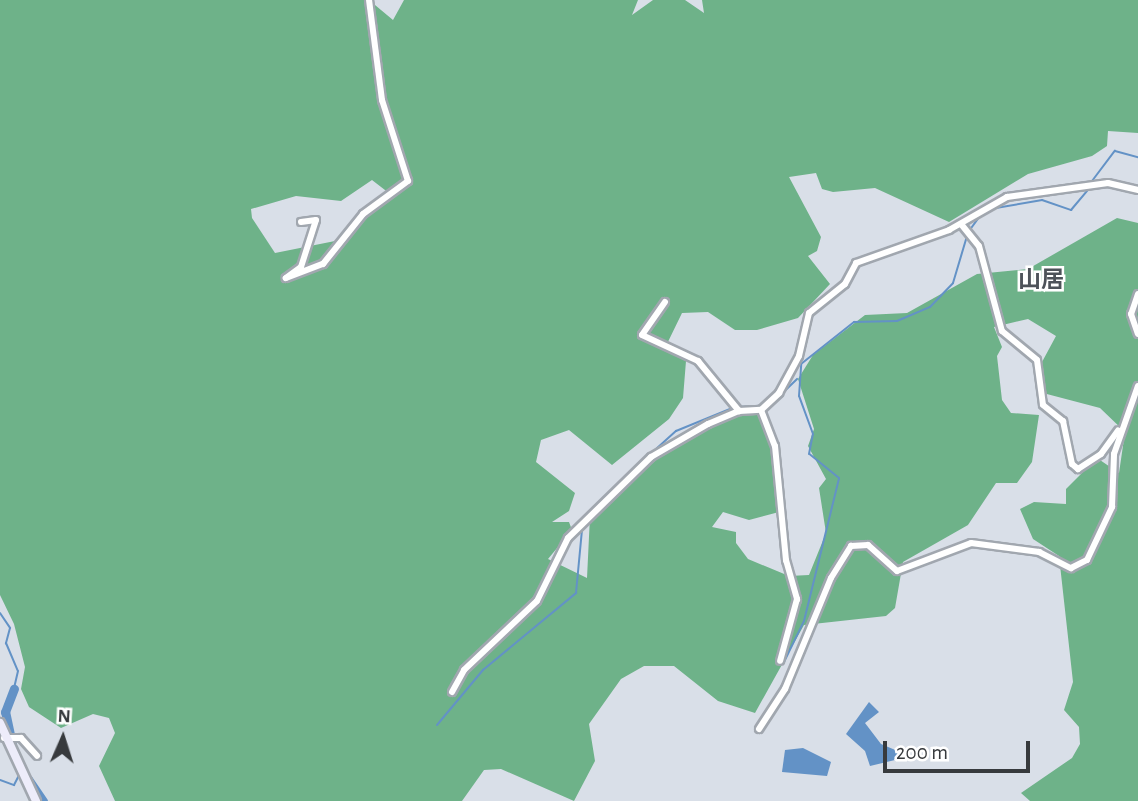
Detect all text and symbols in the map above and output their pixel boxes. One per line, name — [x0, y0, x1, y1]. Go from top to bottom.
district label: 山居 — [1018, 267, 1064, 295]
north arrow — [28, 703, 98, 773]
text: N — [57, 707, 71, 726]
scale bar — [886, 728, 1033, 772]
text: 200 m — [896, 742, 948, 763]

